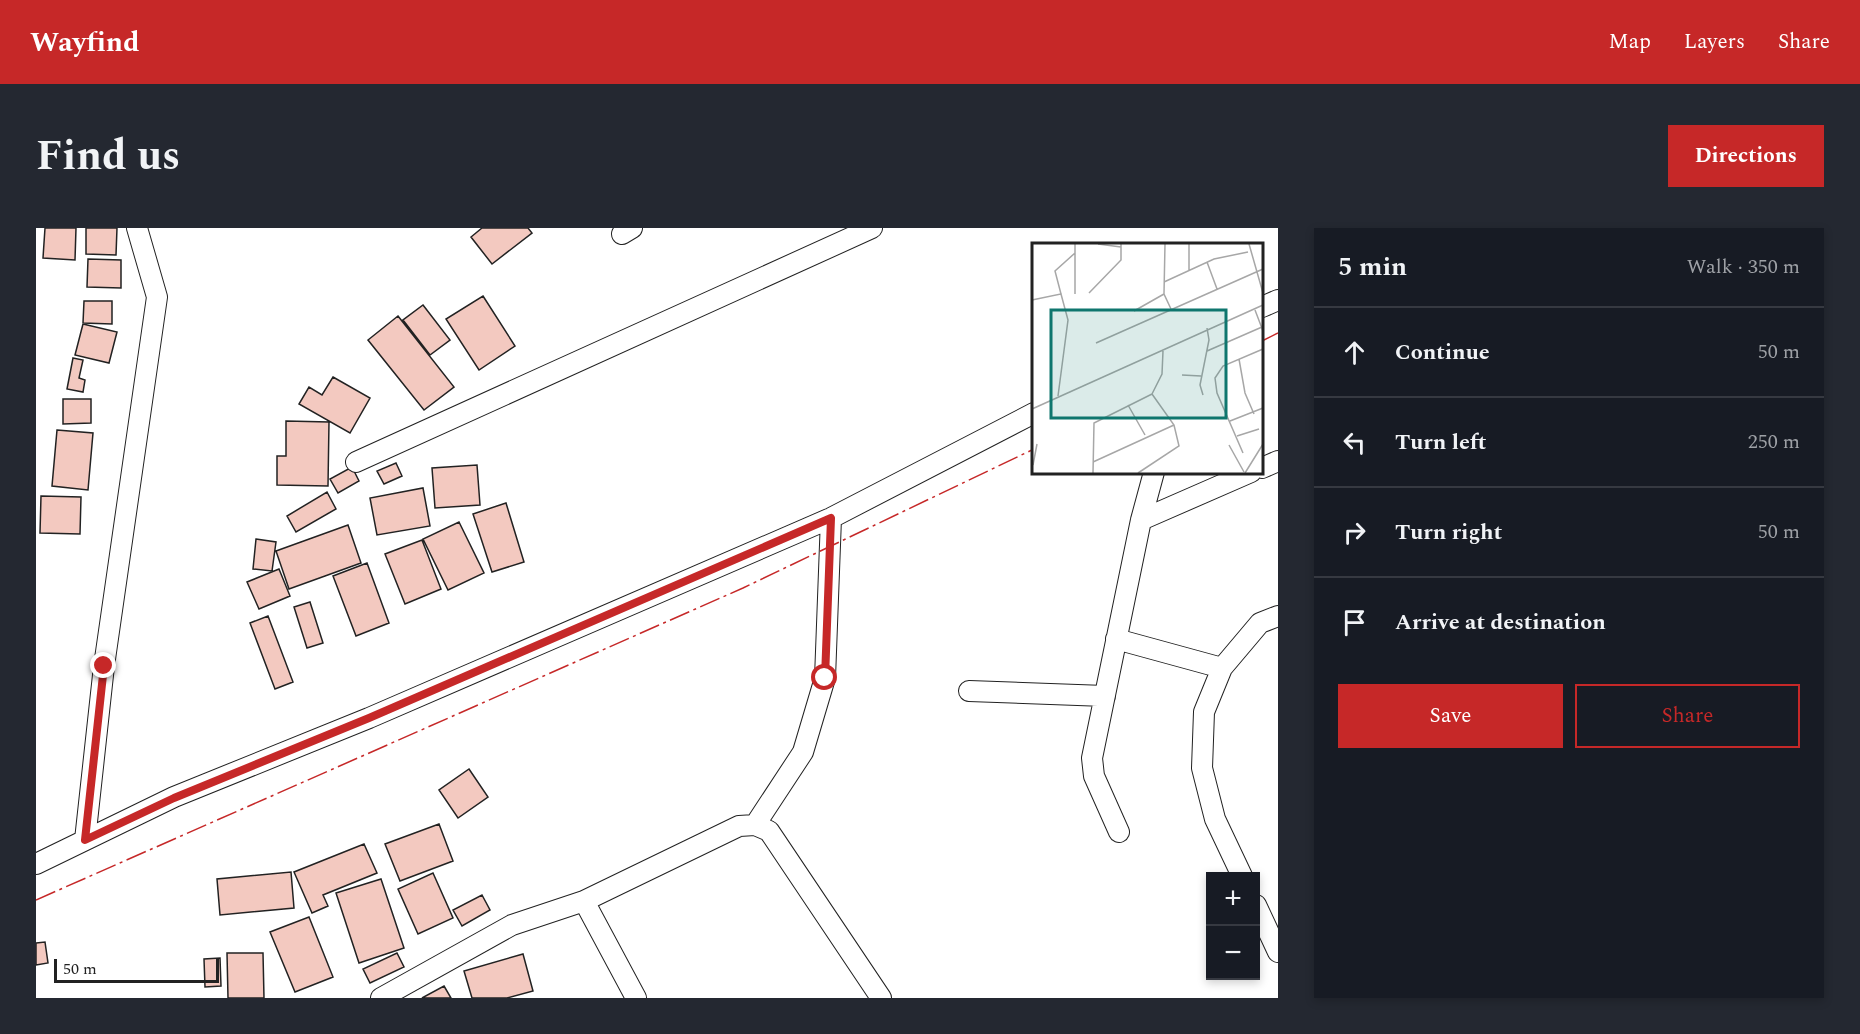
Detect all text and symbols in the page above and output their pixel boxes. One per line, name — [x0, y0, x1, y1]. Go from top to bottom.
text: Wayfind — [30, 21, 139, 64]
text: Map — [1609, 26, 1651, 58]
text: Layers — [1684, 26, 1745, 58]
text: Share — [1778, 26, 1830, 58]
text: Find us — [36, 125, 180, 188]
button: Directions — [1668, 125, 1824, 187]
inset map — [1032, 243, 1263, 474]
text: 5 min — [1338, 247, 1407, 287]
text: Walk · 350 m — [1687, 252, 1800, 282]
icon: ahead — [1338, 336, 1371, 369]
text: Continue — [1395, 336, 1490, 369]
text: 50 m — [1758, 337, 1800, 367]
icon: left — [1338, 426, 1371, 459]
text: Turn left — [1395, 426, 1487, 459]
text: 250 m — [1748, 427, 1800, 457]
icon: right — [1338, 516, 1371, 549]
text: Turn right — [1395, 516, 1502, 549]
text: 50 m — [1758, 517, 1800, 547]
icon: arrive — [1338, 606, 1371, 639]
text: Arrive at destination — [1395, 606, 1606, 639]
route end — [90, 652, 116, 678]
route start — [811, 664, 837, 690]
button: Save — [1338, 684, 1563, 748]
button: Share — [1575, 684, 1800, 748]
map controls — [1206, 872, 1260, 980]
button: + — [1206, 872, 1260, 926]
button: − — [1206, 926, 1260, 980]
scale bar — [54, 956, 219, 984]
text: 50 m — [63, 957, 97, 981]

